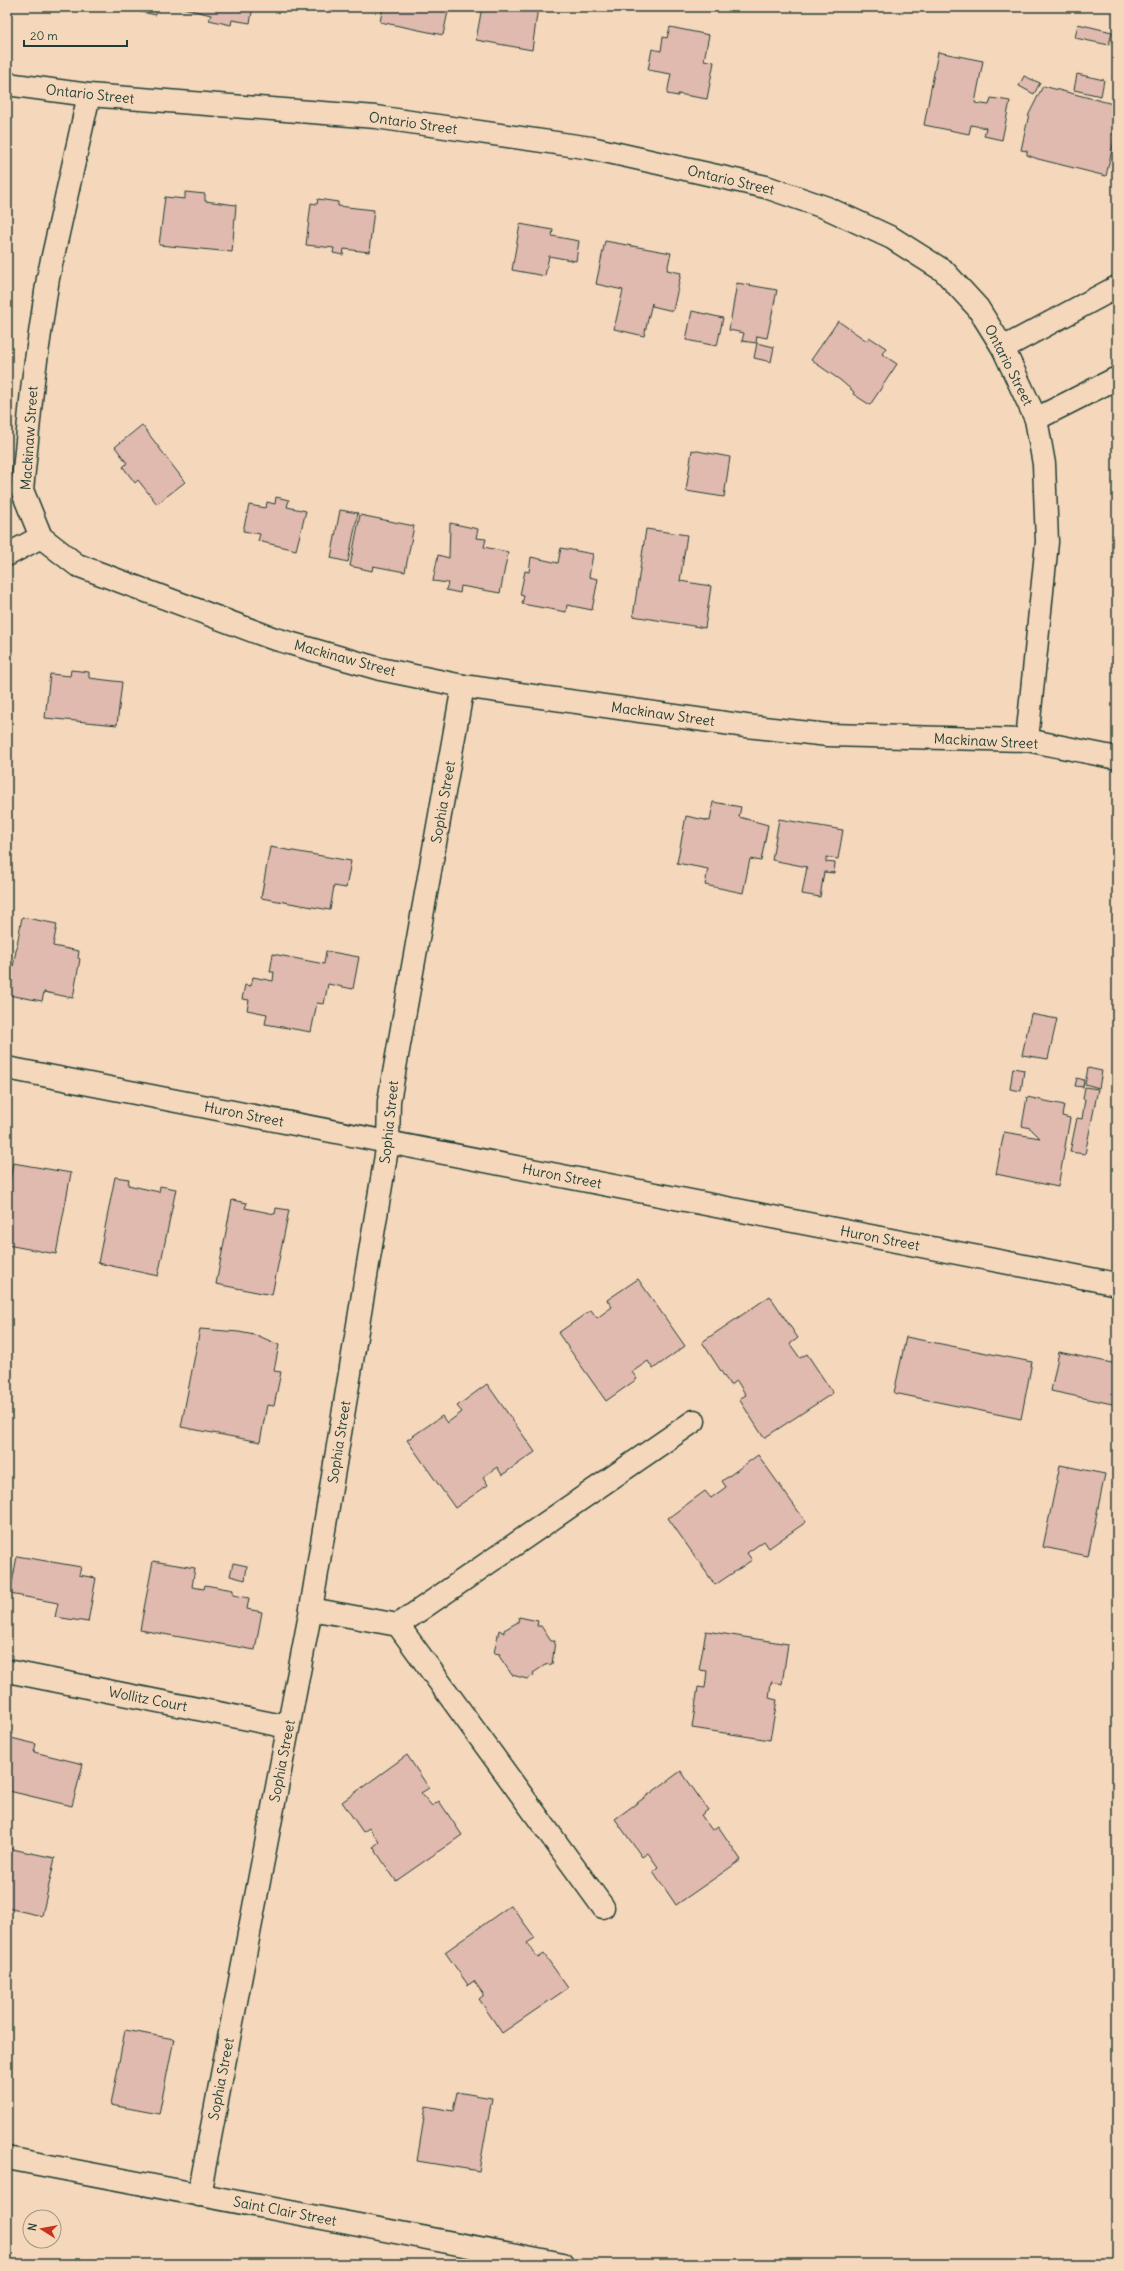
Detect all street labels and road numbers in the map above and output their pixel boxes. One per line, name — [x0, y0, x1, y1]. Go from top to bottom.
street label: Ontario Street — [45, 80, 135, 108]
street label: Ontario Street — [368, 108, 459, 138]
street label: Ontario Street — [686, 161, 777, 199]
street label: Ontario Street — [981, 321, 1037, 409]
street label: Mackinaw Street — [16, 385, 42, 491]
street label: Mackinaw Street — [292, 636, 398, 680]
street label: Mackinaw Street — [610, 698, 716, 730]
street label: Mackinaw Street — [933, 729, 1039, 753]
street label: Sophia Street — [427, 759, 459, 845]
street label: Sophia Street — [376, 1079, 402, 1164]
street label: Huron Street — [203, 1097, 285, 1131]
street label: Huron Street — [521, 1159, 603, 1193]
street label: Huron Street — [839, 1221, 921, 1255]
street label: Sophia Street — [324, 1399, 354, 1485]
street label: Wollitz Court — [107, 1683, 189, 1716]
street label: Sophia Street — [265, 1718, 299, 1804]
street label: Sophia Street — [204, 2036, 238, 2122]
street label: Saint Clair Street — [232, 2192, 338, 2230]

